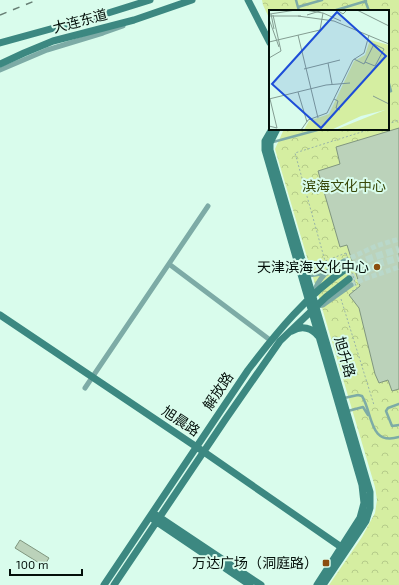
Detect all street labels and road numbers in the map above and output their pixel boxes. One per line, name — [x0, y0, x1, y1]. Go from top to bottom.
street label: 大连东道 — [51, 5, 109, 36]
street label: 旭升路 — [332, 334, 359, 379]
street label: 解放路 — [199, 369, 236, 413]
street label: 旭晨路 — [159, 402, 203, 439]

